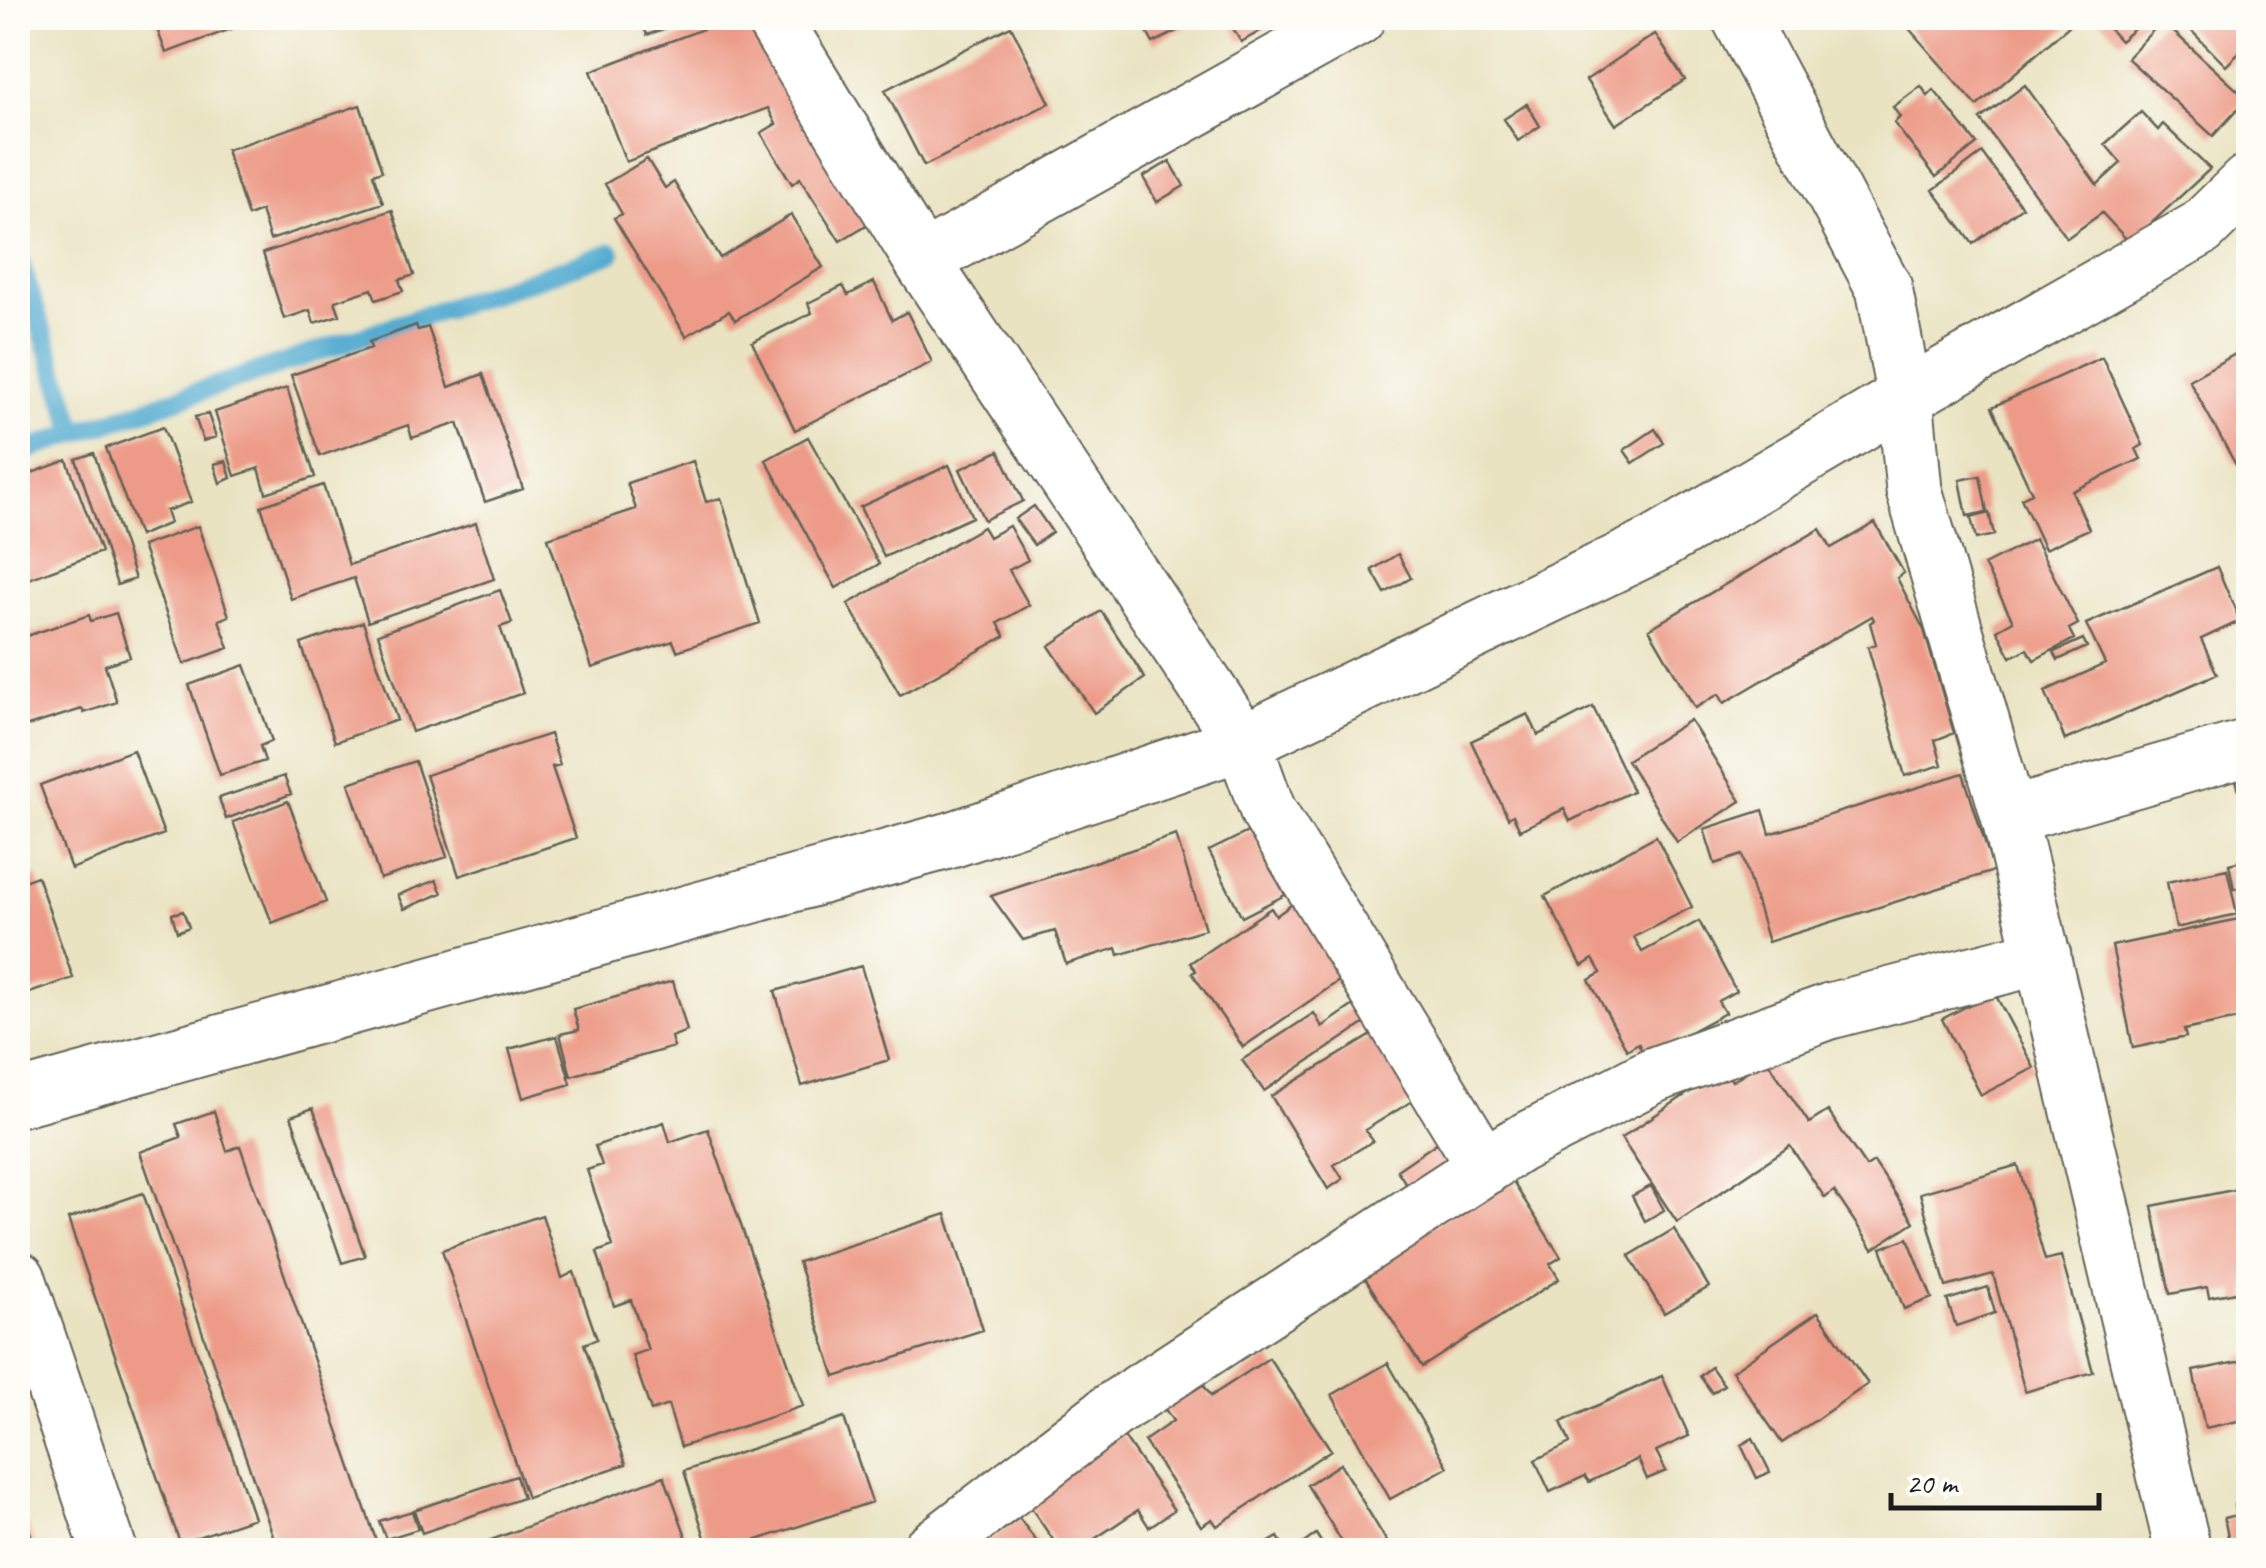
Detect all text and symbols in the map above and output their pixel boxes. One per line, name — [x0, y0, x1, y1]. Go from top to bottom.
scale bar — [1891, 1448, 2098, 1510]
text: 20 m — [1906, 1464, 1959, 1502]

